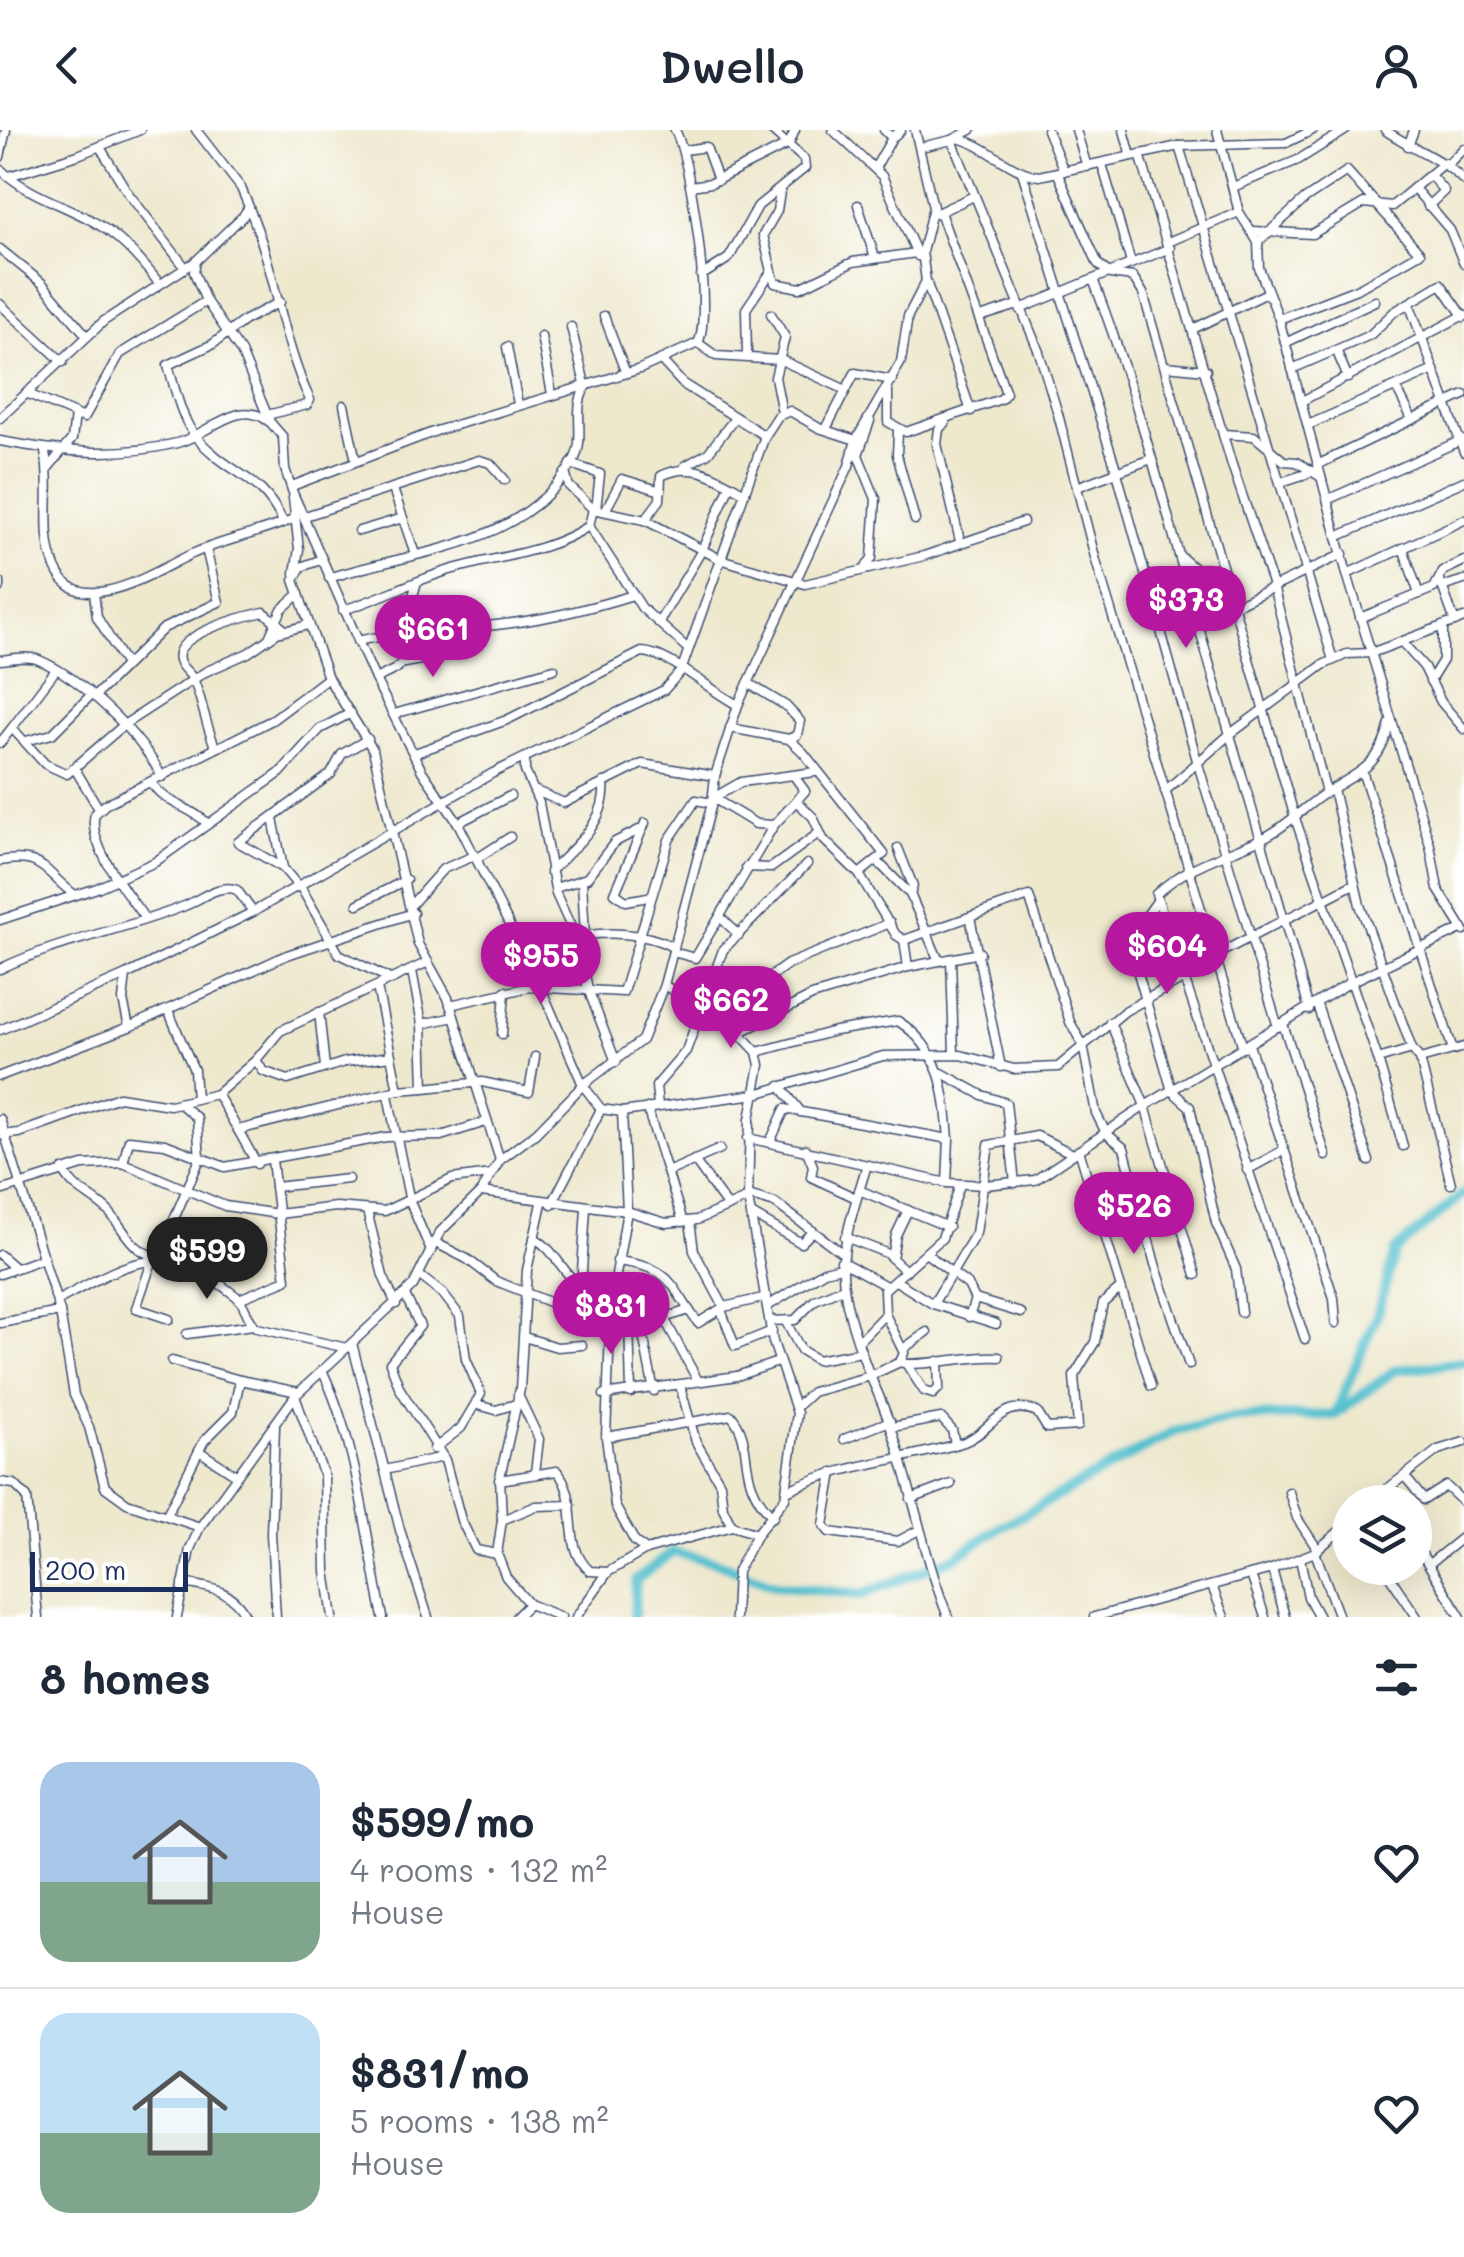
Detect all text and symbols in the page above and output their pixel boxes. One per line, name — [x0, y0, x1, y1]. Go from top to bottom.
text: Dwello — [660, 36, 804, 94]
icon: back — [40, 38, 95, 93]
icon: person — [1369, 38, 1424, 93]
pin: $373 — [1127, 566, 1245, 651]
text: $373 — [1148, 577, 1224, 619]
pin: $661 — [374, 595, 492, 680]
text: $661 — [397, 606, 469, 648]
pin: $604 — [1108, 912, 1226, 997]
pin: $955 — [482, 922, 600, 1007]
text: $604 — [1127, 923, 1207, 965]
text: $955 — [503, 933, 579, 975]
pin: $662 — [672, 966, 790, 1051]
text: $662 — [693, 977, 769, 1019]
pin: $526 — [1075, 1172, 1193, 1257]
text: $526 — [1096, 1183, 1172, 1225]
pin: $599 — [148, 1217, 266, 1302]
text: $599 — [169, 1228, 245, 1270]
pin: $831 — [552, 1272, 670, 1357]
text: $831 — [575, 1283, 648, 1325]
map controls — [1332, 1485, 1432, 1585]
button: layers — [1332, 1485, 1432, 1585]
scale bar — [30, 1547, 188, 1592]
text: 200 m — [45, 1551, 126, 1587]
text: 8 homes — [40, 1650, 211, 1705]
icon: filters — [1369, 1650, 1424, 1705]
text: $599/mo — [350, 1793, 534, 1848]
icon: home — [120, 1802, 240, 1922]
icon: heart — [1369, 1835, 1424, 1890]
text: 4 rooms · 132 m² — [350, 1848, 607, 1890]
text: House — [350, 1890, 445, 1932]
text: $831/mo — [350, 2044, 529, 2099]
icon: home — [120, 2053, 240, 2173]
icon: heart — [1369, 2086, 1424, 2141]
text: 5 rooms · 138 m² — [350, 2099, 609, 2141]
text: House — [350, 2141, 445, 2183]

